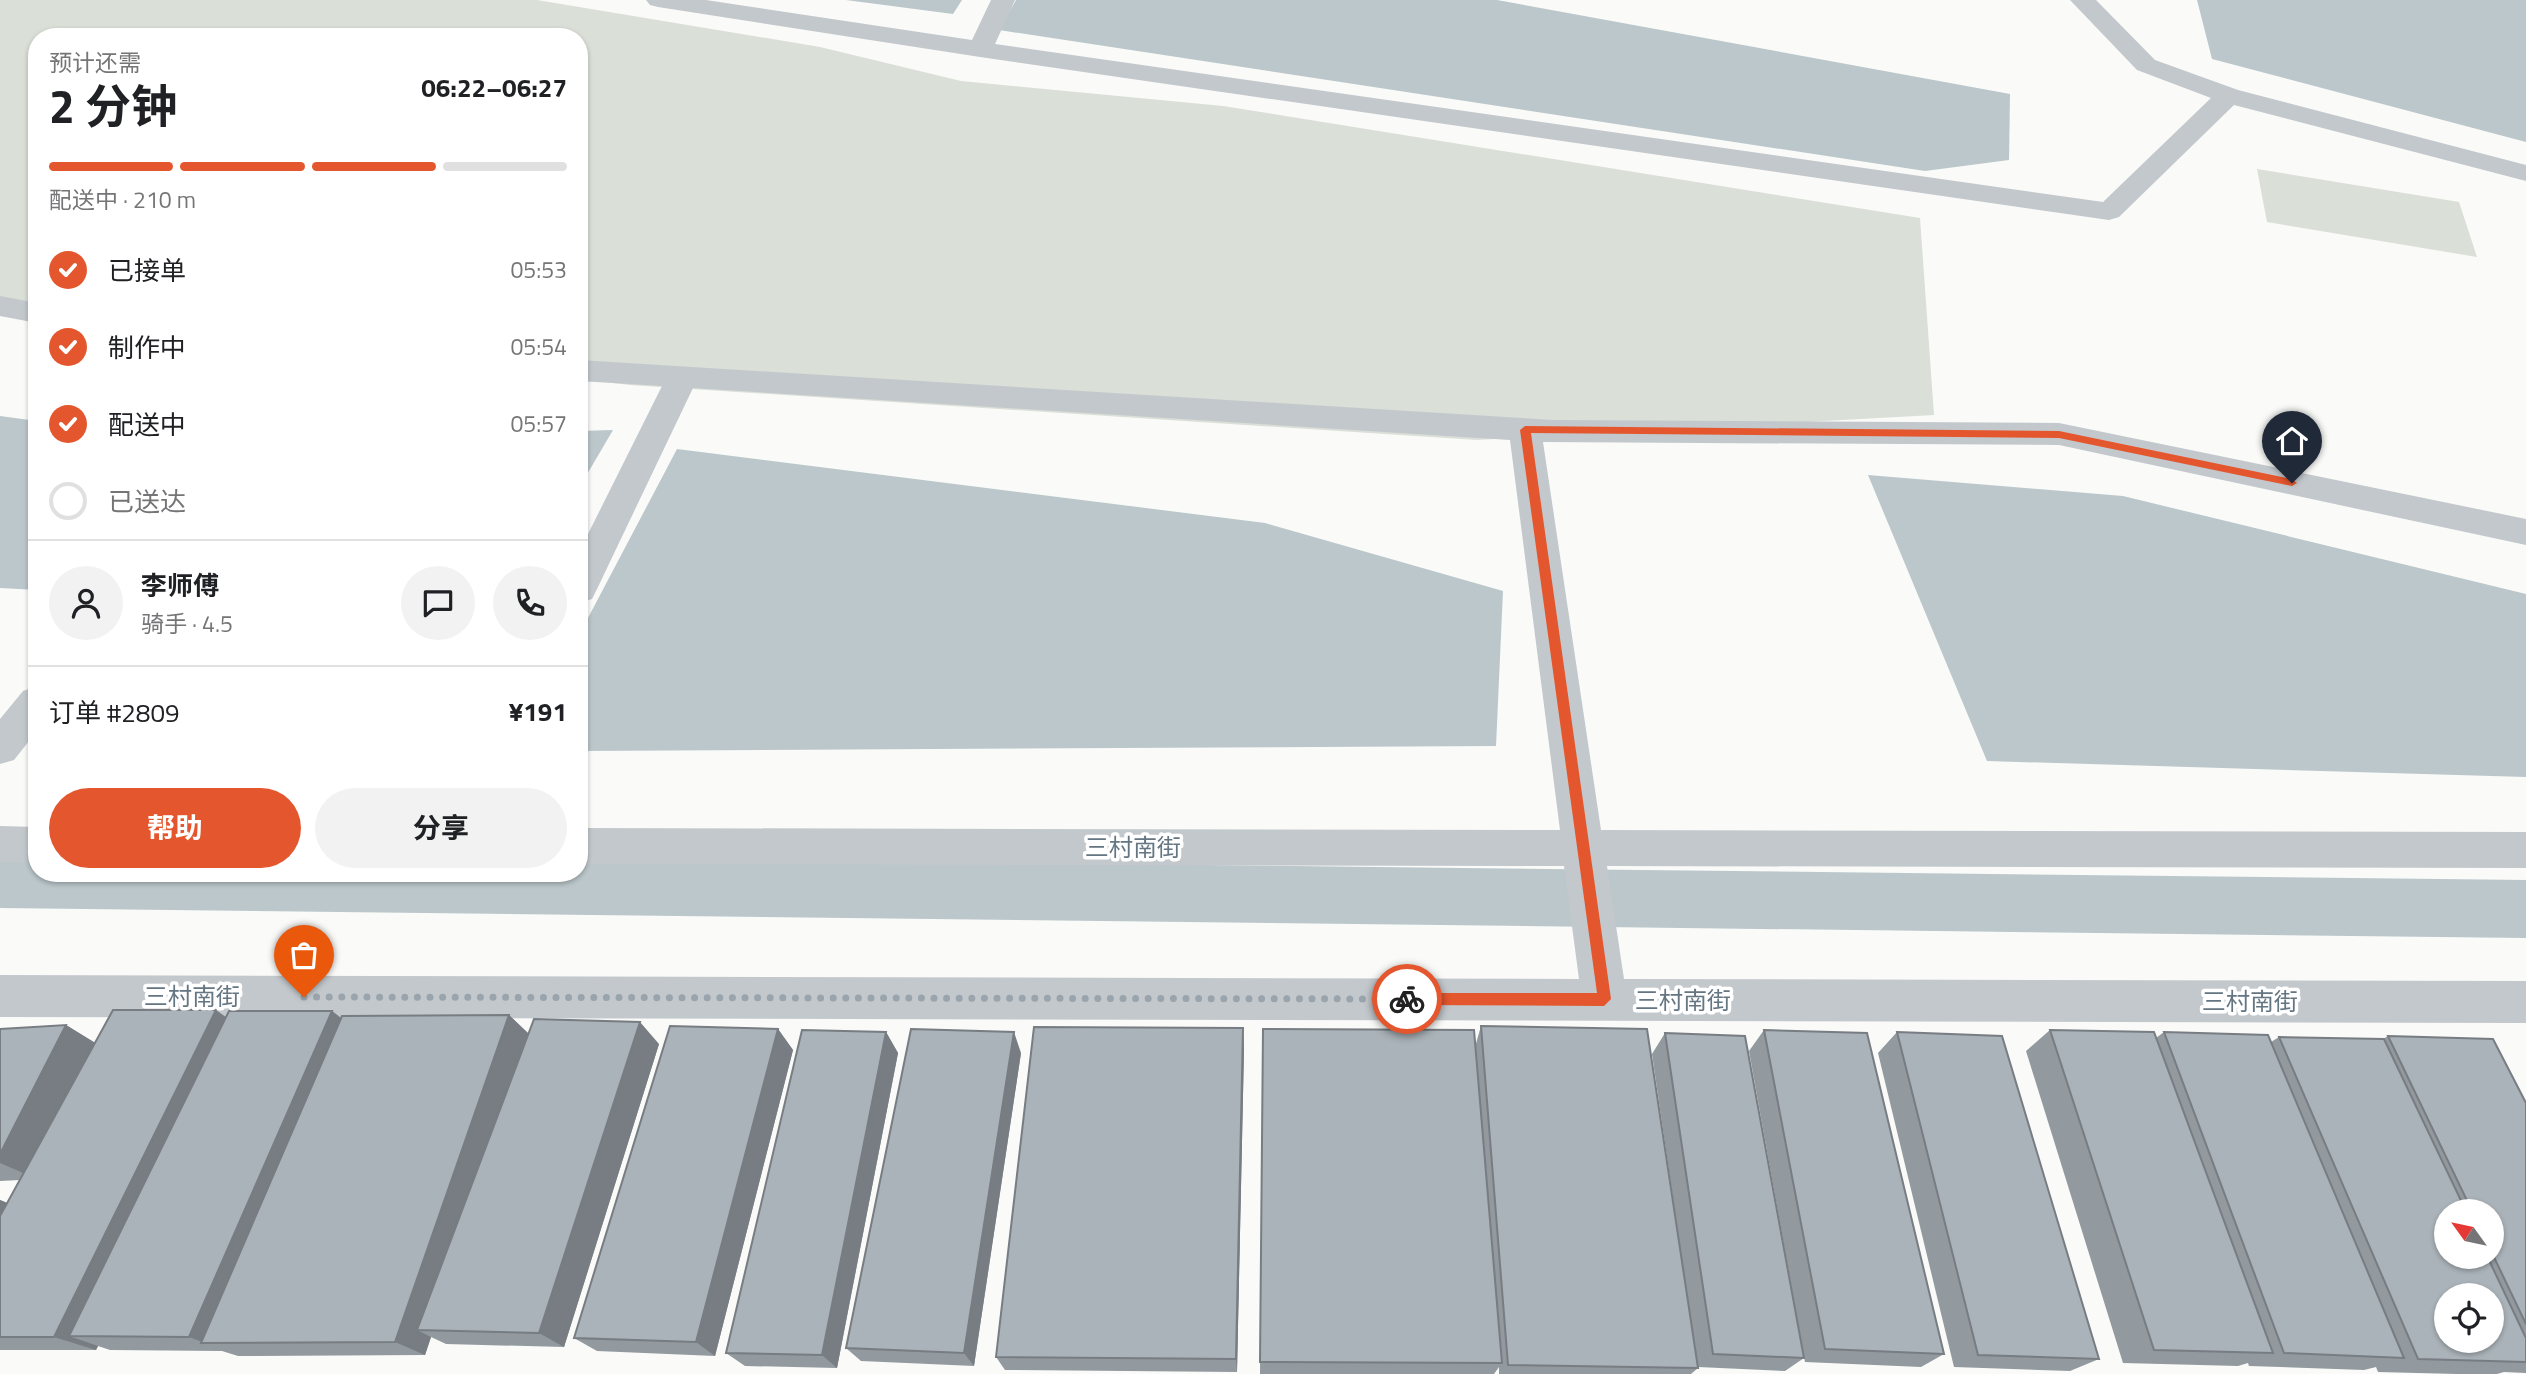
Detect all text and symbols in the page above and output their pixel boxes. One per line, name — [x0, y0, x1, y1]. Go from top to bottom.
text: 预计还需 — [49, 45, 141, 80]
text: 06:22–06:27 — [421, 68, 567, 107]
text: 2 分钟 — [49, 71, 177, 141]
text: 配送中 · 210 m — [49, 182, 196, 217]
icon: check — [49, 251, 87, 289]
text: 已接单 — [108, 251, 186, 290]
text: 05:53 — [510, 252, 567, 287]
icon: check — [49, 328, 87, 366]
text: 制作中 — [108, 328, 186, 367]
text: 05:54 — [510, 329, 567, 364]
icon: check — [49, 405, 87, 443]
text: 配送中 — [108, 405, 186, 444]
text: 05:57 — [510, 406, 567, 441]
pin — [2262, 411, 2322, 483]
icon: home — [2273, 422, 2311, 460]
text: 已送达 — [108, 482, 186, 521]
button: person — [49, 566, 123, 640]
text: 李师傅 — [141, 566, 219, 605]
button: chat — [401, 566, 475, 640]
button: phone — [493, 566, 567, 640]
text: 骑手 · 4.5 — [141, 606, 233, 641]
text: ¥191 — [509, 692, 567, 731]
text: 订单 #2809 — [49, 693, 180, 732]
button: 帮助 — [49, 788, 301, 868]
button: 分享 — [315, 788, 567, 868]
street label: 三村南街 — [1085, 829, 1181, 865]
pin — [274, 925, 334, 997]
icon: bag — [285, 936, 323, 974]
courier — [1372, 964, 1442, 1034]
street label: 三村南街 — [144, 978, 240, 1014]
icon: bike — [1388, 980, 1426, 1018]
street label: 三村南街 — [1635, 982, 1731, 1018]
street label: 三村南街 — [2202, 983, 2298, 1019]
north arrow — [2434, 1199, 2504, 1269]
map controls — [2434, 1199, 2504, 1353]
button: locate — [2434, 1283, 2504, 1353]

